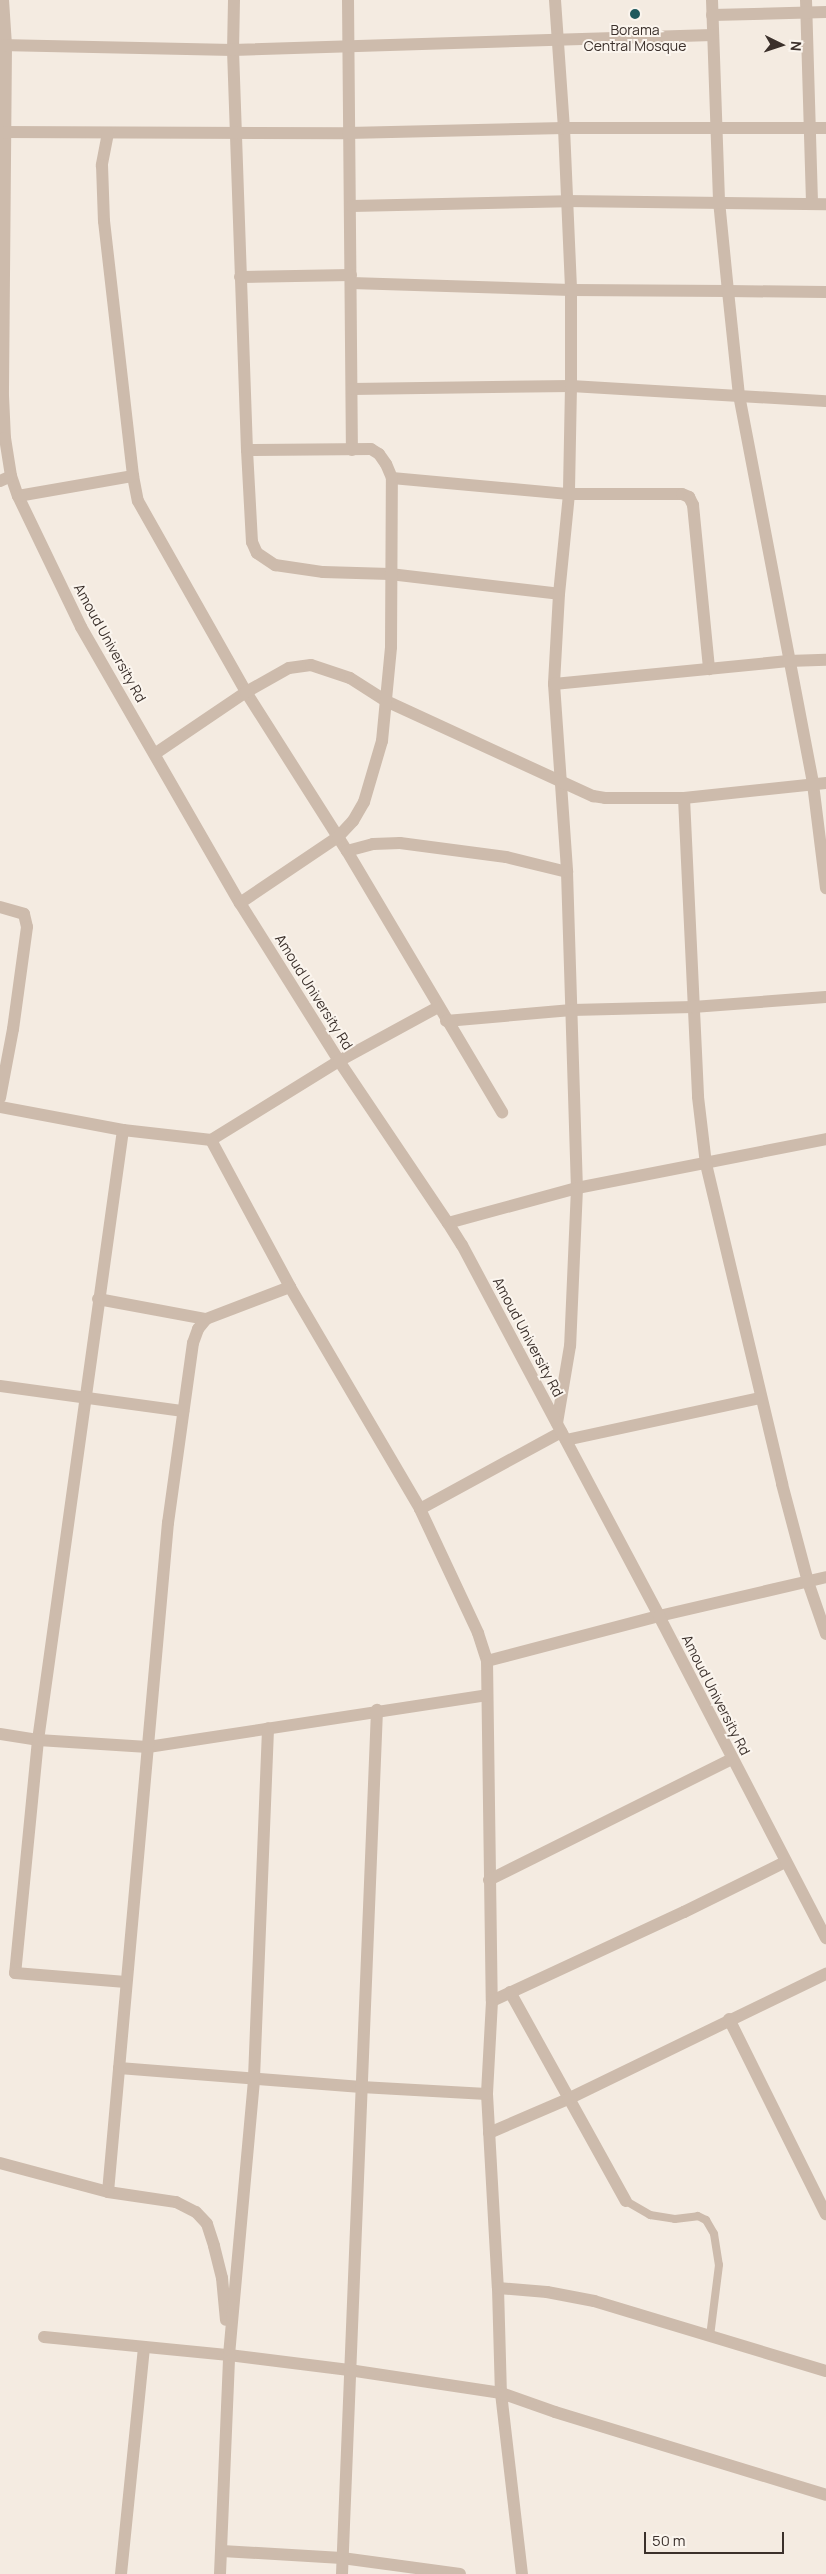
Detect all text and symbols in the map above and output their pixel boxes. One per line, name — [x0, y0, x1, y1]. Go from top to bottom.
marker: Borama Central Mosque — [629, 8, 641, 20]
north arrow — [756, 20, 806, 70]
place label: Borama Central Mosque — [584, 22, 686, 54]
text: N — [787, 40, 806, 52]
street label: Amoud University Rd — [70, 581, 150, 705]
street label: Amoud University Rd — [272, 931, 356, 1053]
street label: Amoud University Rd — [489, 1274, 567, 1400]
street label: Amoud University Rd — [678, 1632, 754, 1758]
scale bar — [646, 2522, 786, 2554]
text: 50 m — [652, 2530, 686, 2551]

